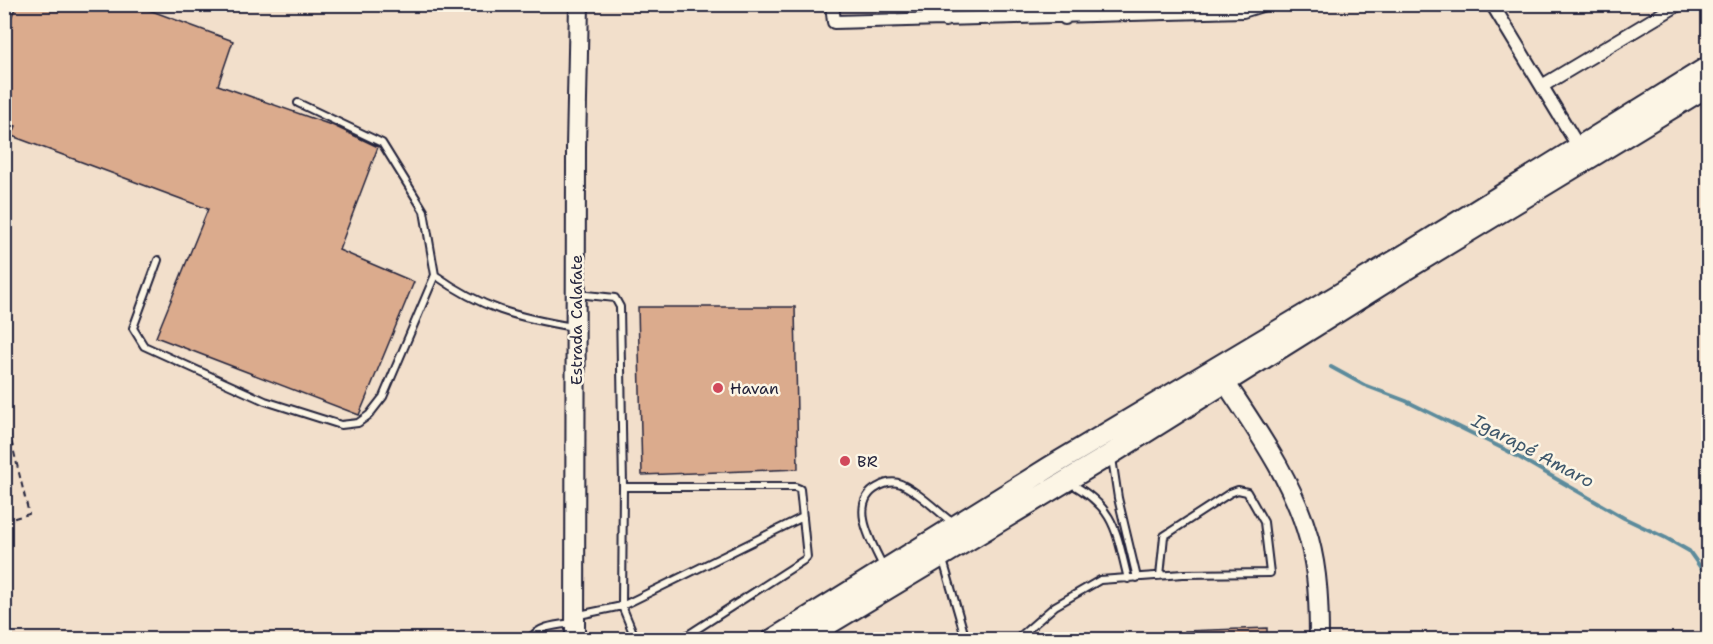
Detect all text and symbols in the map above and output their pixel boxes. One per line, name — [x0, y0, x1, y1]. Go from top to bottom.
street label: Estrada Calafate — [566, 255, 587, 385]
place label: Havan — [730, 378, 779, 399]
marker: Havan — [711, 381, 725, 395]
water label: Igarapé Amaro — [1467, 408, 1598, 493]
place label: BR — [857, 451, 878, 472]
marker: BR — [838, 454, 852, 468]

